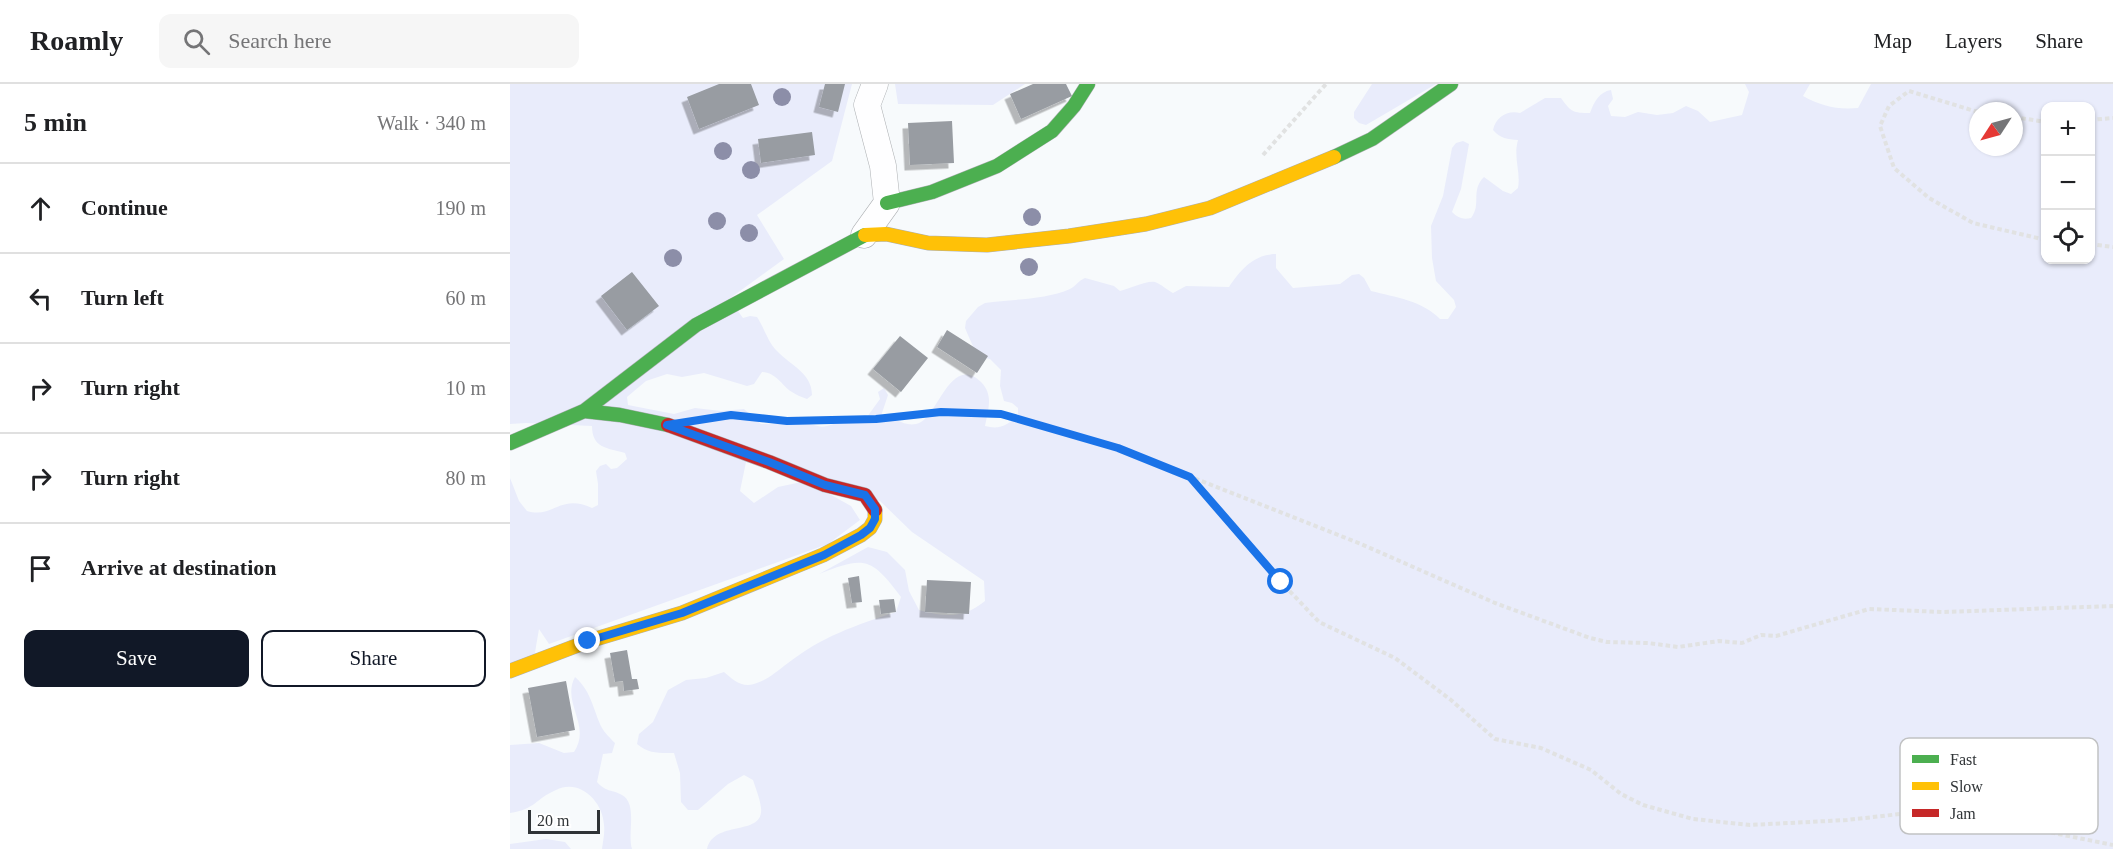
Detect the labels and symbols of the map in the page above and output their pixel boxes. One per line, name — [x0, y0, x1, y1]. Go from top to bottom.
north arrow — [1969, 102, 2023, 156]
route start — [1267, 568, 1293, 594]
route end — [574, 627, 600, 653]
legend — [1900, 738, 2098, 834]
text: Fast — [1950, 751, 1977, 768]
text: Slow — [1950, 778, 1983, 795]
text: Jam — [1950, 805, 1976, 822]
scale bar — [528, 807, 600, 834]

